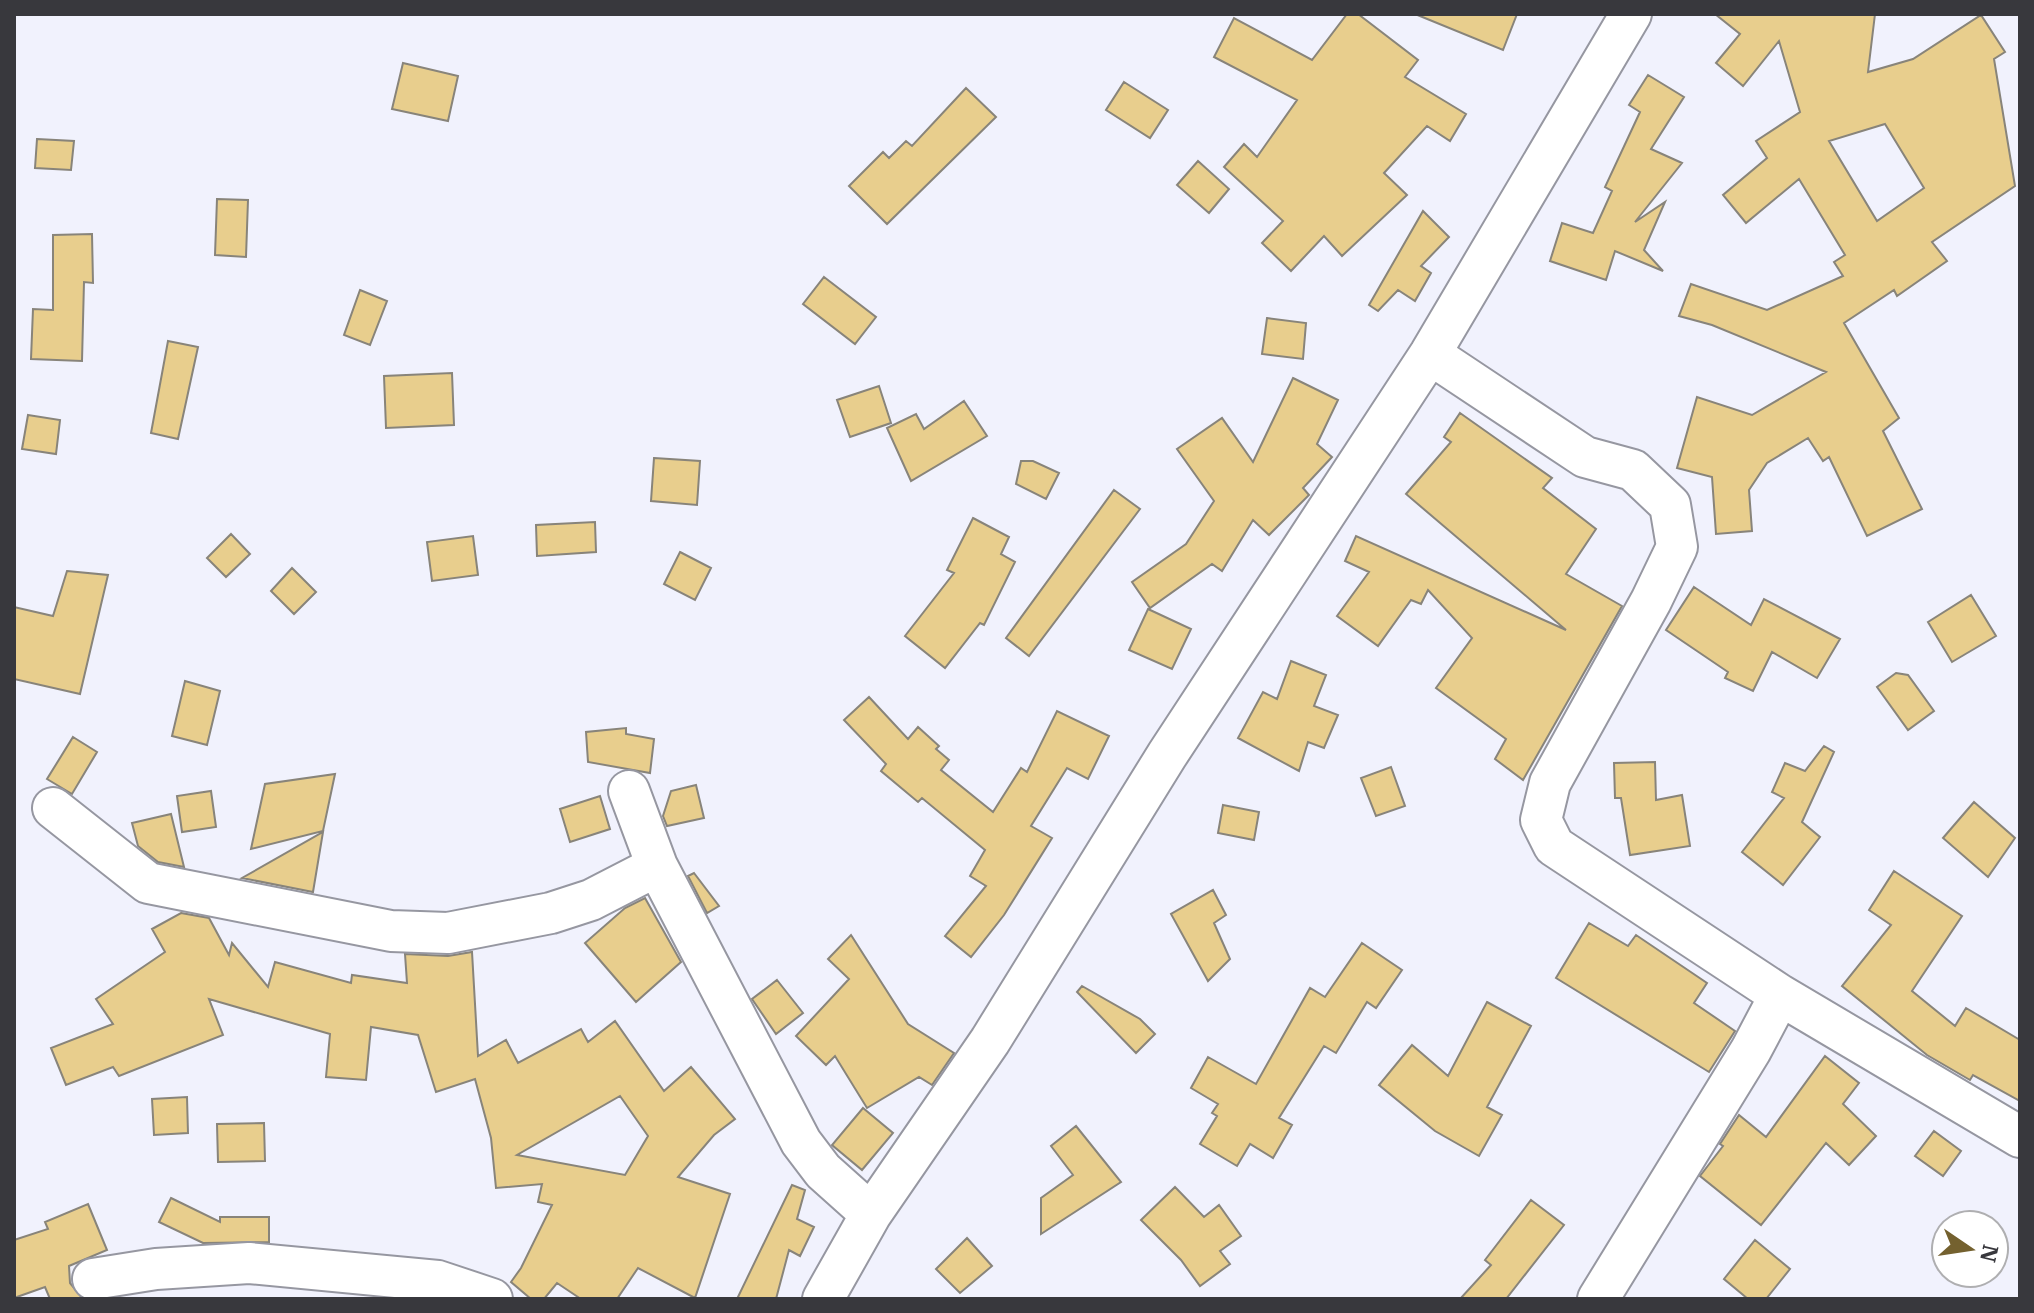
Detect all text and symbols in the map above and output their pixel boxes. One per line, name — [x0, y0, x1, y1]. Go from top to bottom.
north arrow — [1930, 1209, 2010, 1289]
text: N — [1974, 1242, 2006, 1265]

